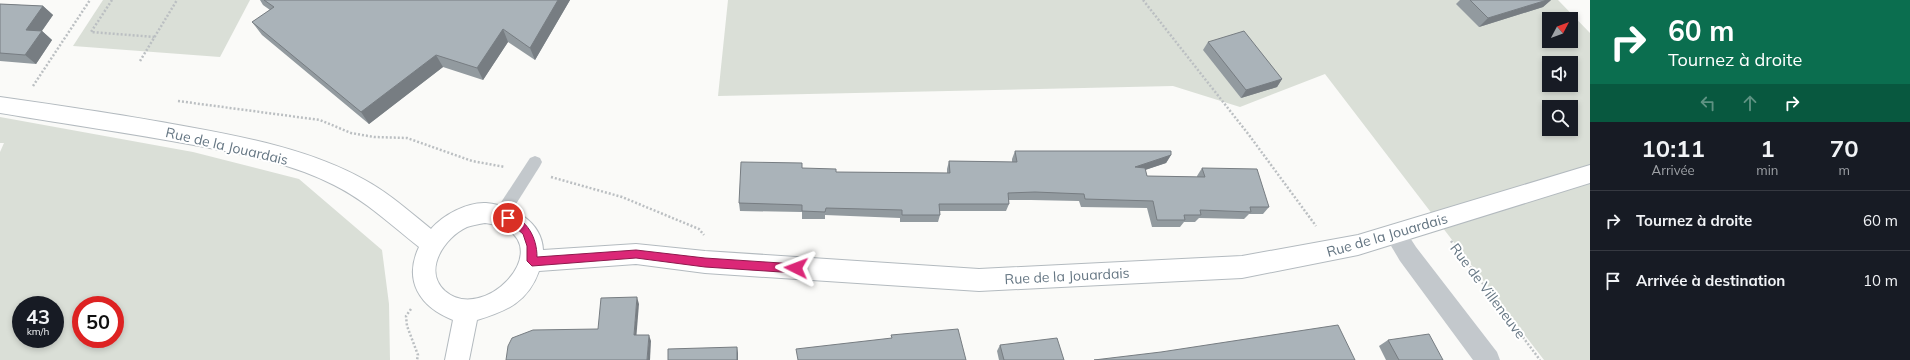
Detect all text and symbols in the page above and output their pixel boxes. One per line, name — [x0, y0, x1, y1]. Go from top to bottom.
north arrow — [1542, 12, 1578, 48]
map controls — [1542, 12, 1578, 136]
text: 60 m — [1668, 13, 1734, 48]
icon: right — [1602, 16, 1654, 68]
text: Tournez à droite — [1668, 48, 1802, 71]
button: sound — [1542, 56, 1578, 92]
icon: left — [1697, 92, 1719, 114]
icon: ahead — [1739, 92, 1761, 114]
icon: right — [1781, 92, 1803, 114]
button: search — [1542, 100, 1578, 136]
street label: Rue de la Jouardais — [164, 123, 290, 169]
text: 10:11 — [1641, 133, 1705, 163]
text: 1 — [1760, 133, 1775, 163]
text: 70 — [1830, 133, 1859, 163]
text: Arrivée — [1652, 162, 1695, 178]
text: min — [1756, 162, 1778, 178]
text: m — [1838, 162, 1850, 178]
pin — [491, 201, 525, 235]
icon: arrive — [497, 207, 519, 229]
street label: Rue de la Jouardais — [1324, 209, 1450, 261]
icon: right — [1602, 210, 1624, 232]
text: Tournez à droite — [1636, 211, 1752, 230]
text: 60 m — [1863, 211, 1898, 230]
street label: Rue de Villeneuve — [1446, 240, 1530, 342]
position arrow — [775, 247, 817, 289]
street label: Rue de la Jouardais — [1004, 264, 1130, 288]
icon: arrive — [1602, 270, 1624, 292]
text: Arrivée à destination — [1636, 271, 1785, 290]
text: 10 m — [1863, 271, 1898, 290]
speed limit sign: 50 — [72, 296, 124, 348]
text: 43 — [26, 304, 50, 329]
text: km/h — [27, 325, 49, 338]

